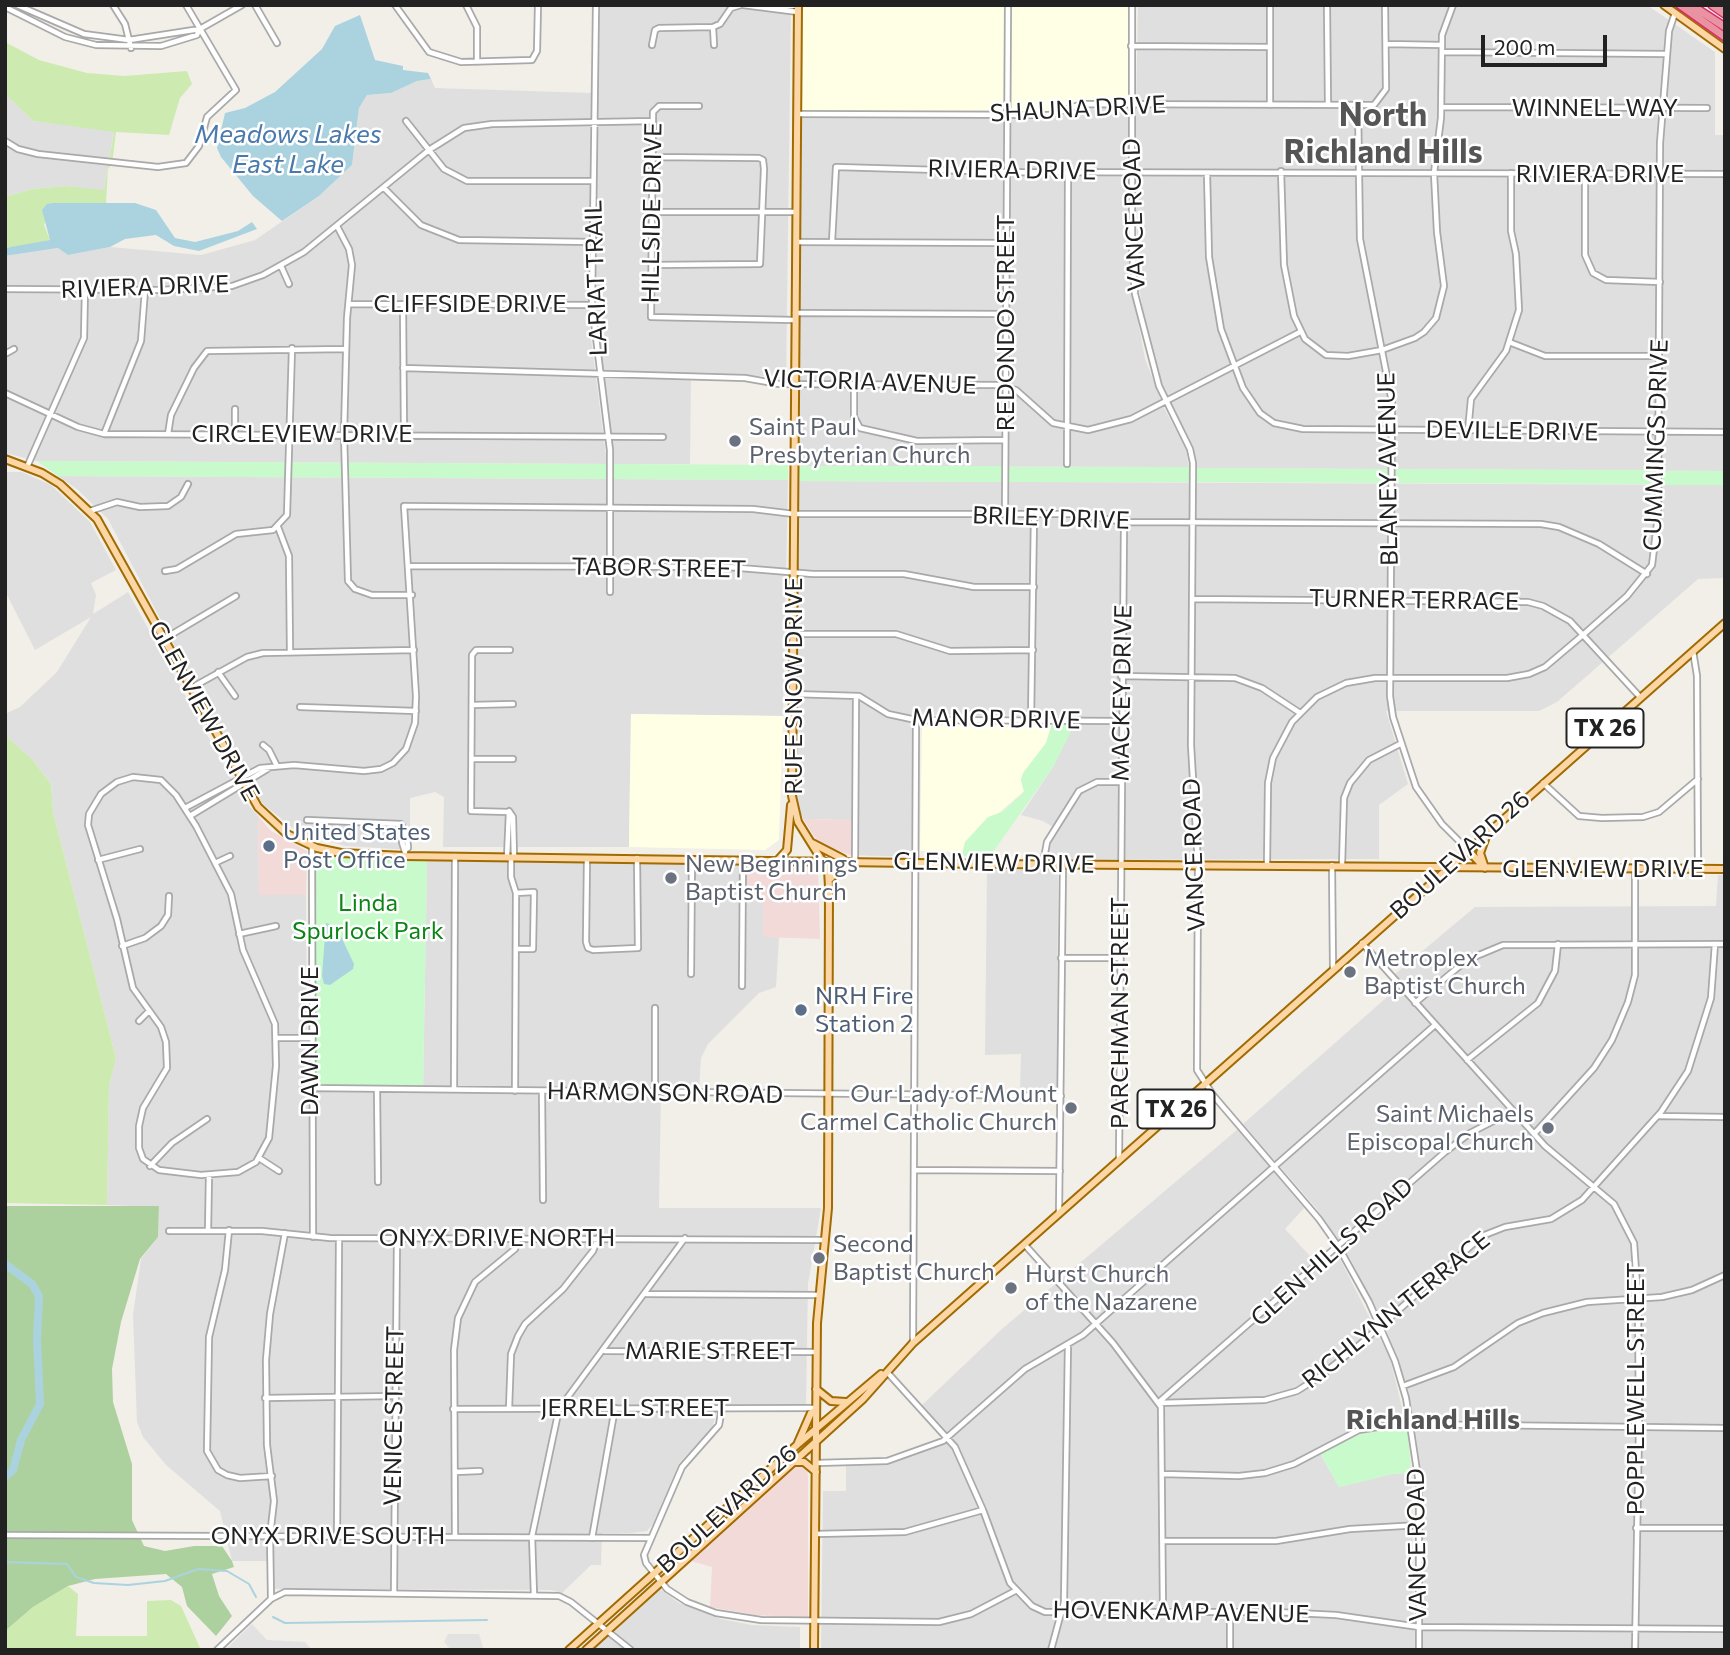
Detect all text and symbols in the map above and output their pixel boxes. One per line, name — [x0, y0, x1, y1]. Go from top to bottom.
scale bar — [1485, 21, 1611, 65]
text: 200 m — [1494, 34, 1555, 59]
street label: SHAUNA DRIVE — [989, 90, 1167, 128]
street label: WINNELL WAY — [1512, 94, 1678, 122]
district label: North Richland Hills — [1283, 96, 1483, 171]
water label: Meadows Lakes East Lake — [195, 118, 381, 180]
street label: HILLSIDE DRIVE — [636, 122, 668, 304]
street label: VANCE ROAD — [1117, 138, 1151, 292]
street label: RIVIERA DRIVE — [927, 154, 1097, 186]
street label: RIVIERA DRIVE — [1516, 160, 1684, 188]
street label: LARIAT TRAIL — [579, 200, 613, 356]
street label: REDONDO STREET — [992, 215, 1020, 431]
street label: RIVIERA DRIVE — [60, 270, 230, 304]
street label: CLIFFSIDE DRIVE — [374, 290, 566, 318]
street label: CUMMINGS DRIVE — [1638, 339, 1674, 551]
street label: VICTORIA AVENUE — [763, 364, 977, 400]
street label: BLANEY AVENUE — [1372, 372, 1404, 566]
place label: Saint Paul Presbyterian Church — [749, 413, 970, 469]
street label: DEVILLE DRIVE — [1425, 415, 1599, 447]
street label: CIRCLEVIEW DRIVE — [192, 420, 412, 448]
marker: Saint Paul Presbyterian Church — [727, 433, 743, 449]
street label: BRILEY DRIVE — [972, 501, 1130, 535]
street label: TABOR STREET — [571, 552, 747, 584]
street label: RUFE SNOW DRIVE — [780, 577, 808, 795]
street label: TURNER TERRACE — [1309, 584, 1519, 616]
street label: MACKEY DRIVE — [1106, 604, 1138, 782]
street label: GLENVIEW DRIVE — [143, 616, 265, 806]
street label: MANOR DRIVE — [911, 703, 1081, 735]
road number: TX 26 — [1566, 708, 1644, 748]
street label: VANCE ROAD — [1177, 778, 1211, 932]
street label: BOULEVARD 26 — [1384, 785, 1536, 925]
place label: United States Post Office — [283, 818, 431, 874]
marker: United States Post Office — [261, 838, 277, 854]
street label: GLENVIEW DRIVE — [893, 847, 1095, 879]
place label: New Beginnings Baptist Church — [685, 850, 858, 906]
street label: GLENVIEW DRIVE — [1502, 855, 1704, 883]
marker: New Beginnings Baptist Church — [663, 870, 679, 886]
park label: Linda Spurlock Park — [292, 889, 444, 945]
street label: PARCHMAN STREET — [1106, 897, 1134, 1129]
place label: Metroplex Baptist Church — [1364, 944, 1526, 1000]
marker: Metroplex Baptist Church — [1342, 964, 1358, 980]
street label: DAWN DRIVE — [296, 966, 324, 1116]
place label: NRH Fire Station 2 — [815, 982, 914, 1038]
marker: NRH Fire Station 2 — [793, 1002, 809, 1018]
street label: HARMONSON ROAD — [547, 1077, 783, 1109]
place label: Our Lady of Mount Carmel Catholic Church — [800, 1080, 1057, 1136]
road number: TX 26 — [1138, 1090, 1214, 1128]
marker: Our Lady of Mount Carmel Catholic Church — [1063, 1100, 1079, 1116]
place label: Saint Michaels Episcopal Church — [1346, 1100, 1534, 1156]
marker: Saint Michaels Episcopal Church — [1540, 1120, 1556, 1136]
street label: GLEN HILLS ROAD — [1245, 1172, 1419, 1332]
street label: ONYX DRIVE NORTH — [379, 1224, 615, 1252]
street label: RICHLYNN TERRACE — [1296, 1225, 1496, 1395]
place label: Second Baptist Church — [833, 1230, 995, 1286]
marker: Second Baptist Church — [811, 1250, 827, 1266]
place label: Hurst Church of the Nazarene — [1025, 1260, 1197, 1316]
street label: POPPLEWELL STREET — [1622, 1263, 1650, 1515]
marker: Hurst Church of the Nazarene — [1003, 1280, 1019, 1296]
street label: VENICE STREET — [378, 1326, 410, 1506]
street label: MARIE STREET — [625, 1337, 795, 1365]
street label: JERRELL STREET — [541, 1394, 729, 1422]
district label: Richland Hills — [1346, 1403, 1520, 1437]
street label: BOULEVARD 26 — [651, 1439, 803, 1579]
street label: VANCE ROAD — [1401, 1468, 1433, 1622]
street label: ONYX DRIVE SOUTH — [211, 1522, 445, 1550]
street label: HOVENKAMP AVENUE — [1052, 1595, 1310, 1629]

